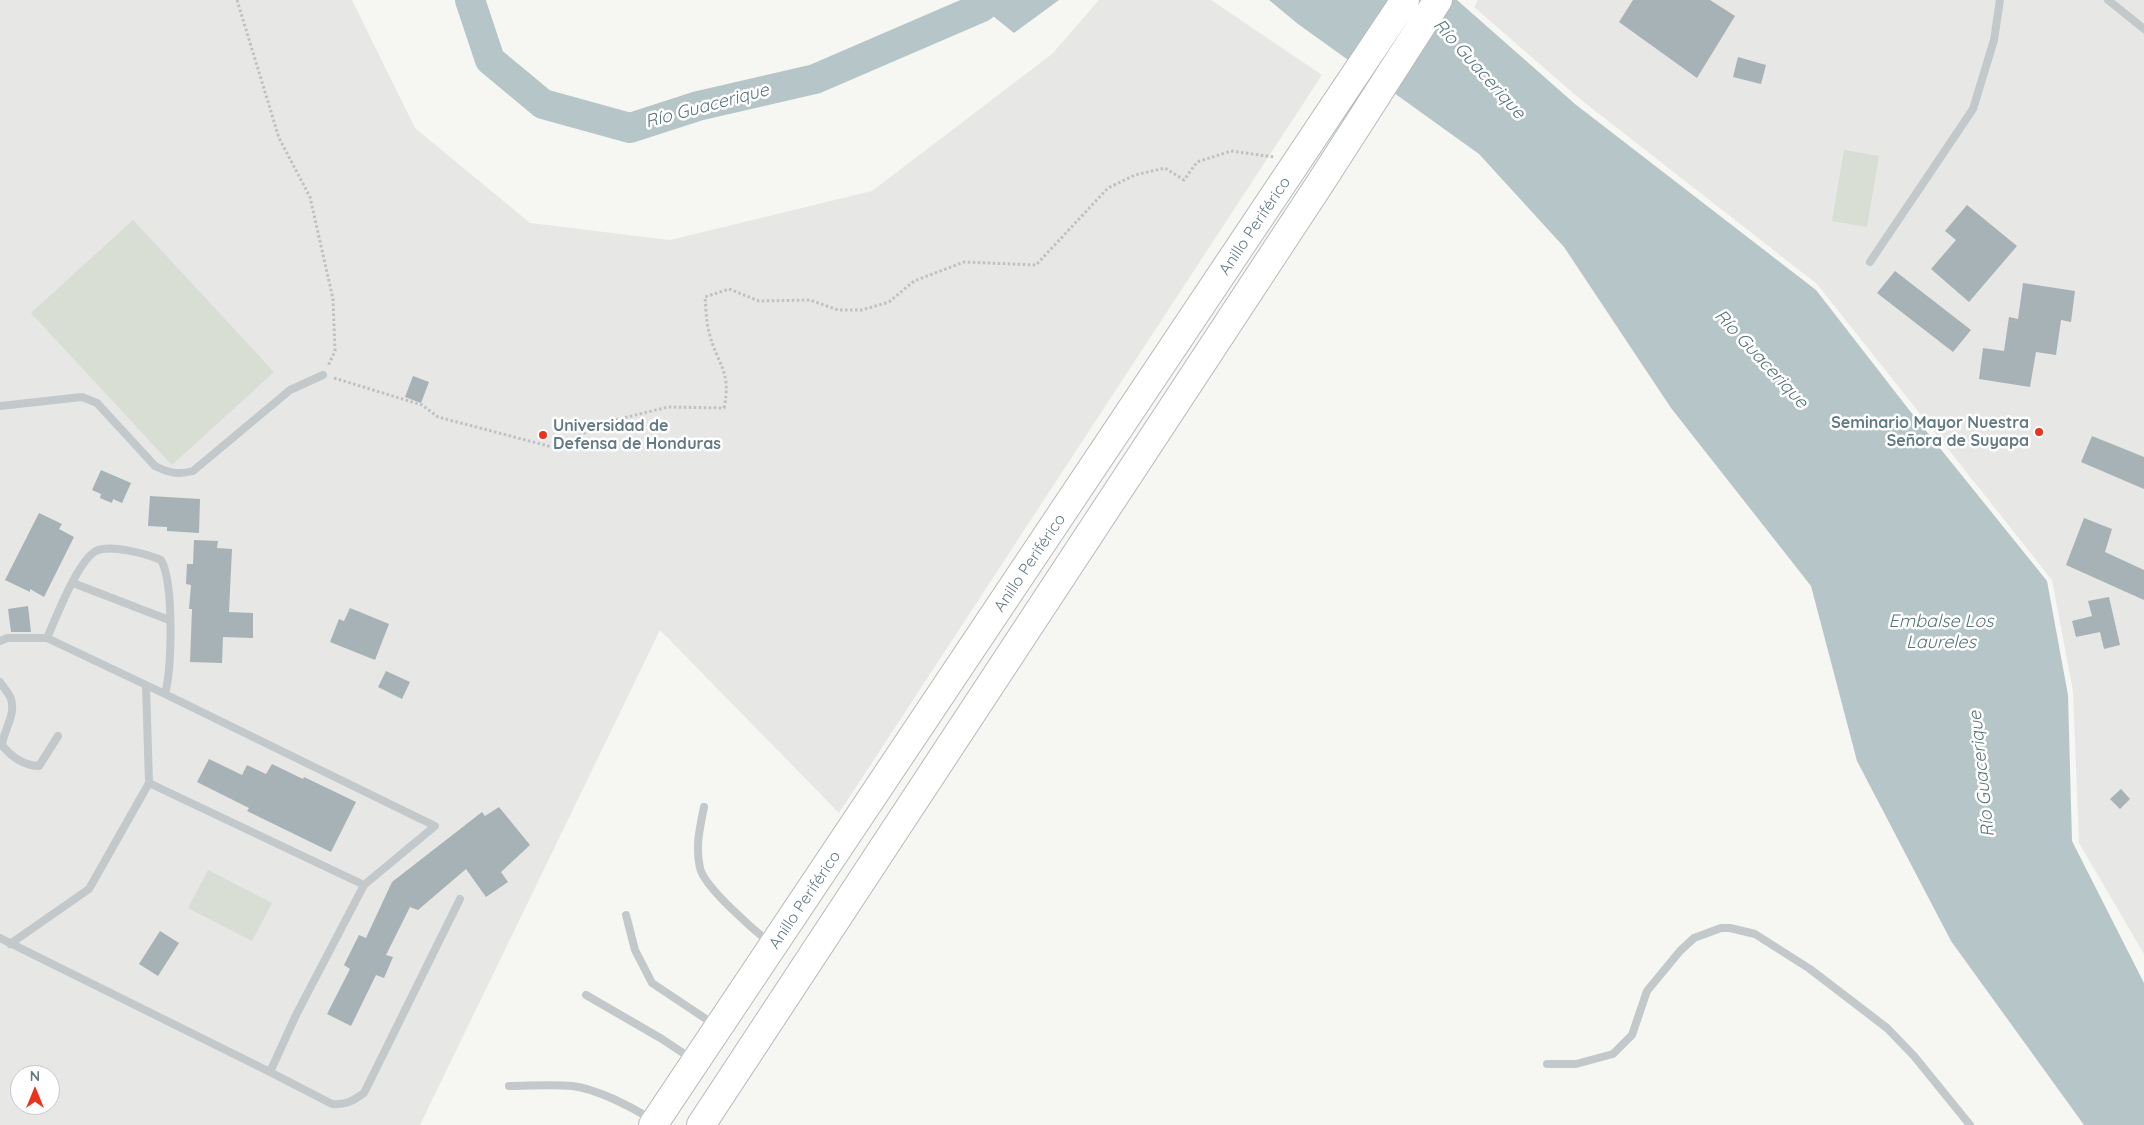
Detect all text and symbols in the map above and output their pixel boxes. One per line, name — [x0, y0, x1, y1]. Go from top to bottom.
water label: Río Guacerique — [1428, 15, 1530, 123]
water label: Río Guacerique — [643, 79, 771, 133]
street label: Anillo Periférico — [1215, 173, 1295, 279]
water label: Río Guacerique — [1710, 305, 1812, 413]
place label: Seminario Mayor Nuestra Señora de Suyapa — [1831, 413, 2029, 451]
place label: Universidad de Defensa de Honduras — [553, 416, 721, 454]
marker: Seminario Mayor Nuestra Señora de Suyapa — [2033, 426, 2045, 438]
marker: Universidad de Defensa de Honduras — [537, 429, 549, 441]
street label: Anillo Periférico — [990, 510, 1070, 616]
water label: Embalse Los Laureles — [1888, 611, 1994, 654]
water label: Río Guacerique — [1965, 710, 1999, 838]
street label: Anillo Periférico — [765, 847, 845, 953]
north arrow — [10, 1065, 60, 1115]
text: N — [30, 1067, 40, 1085]

